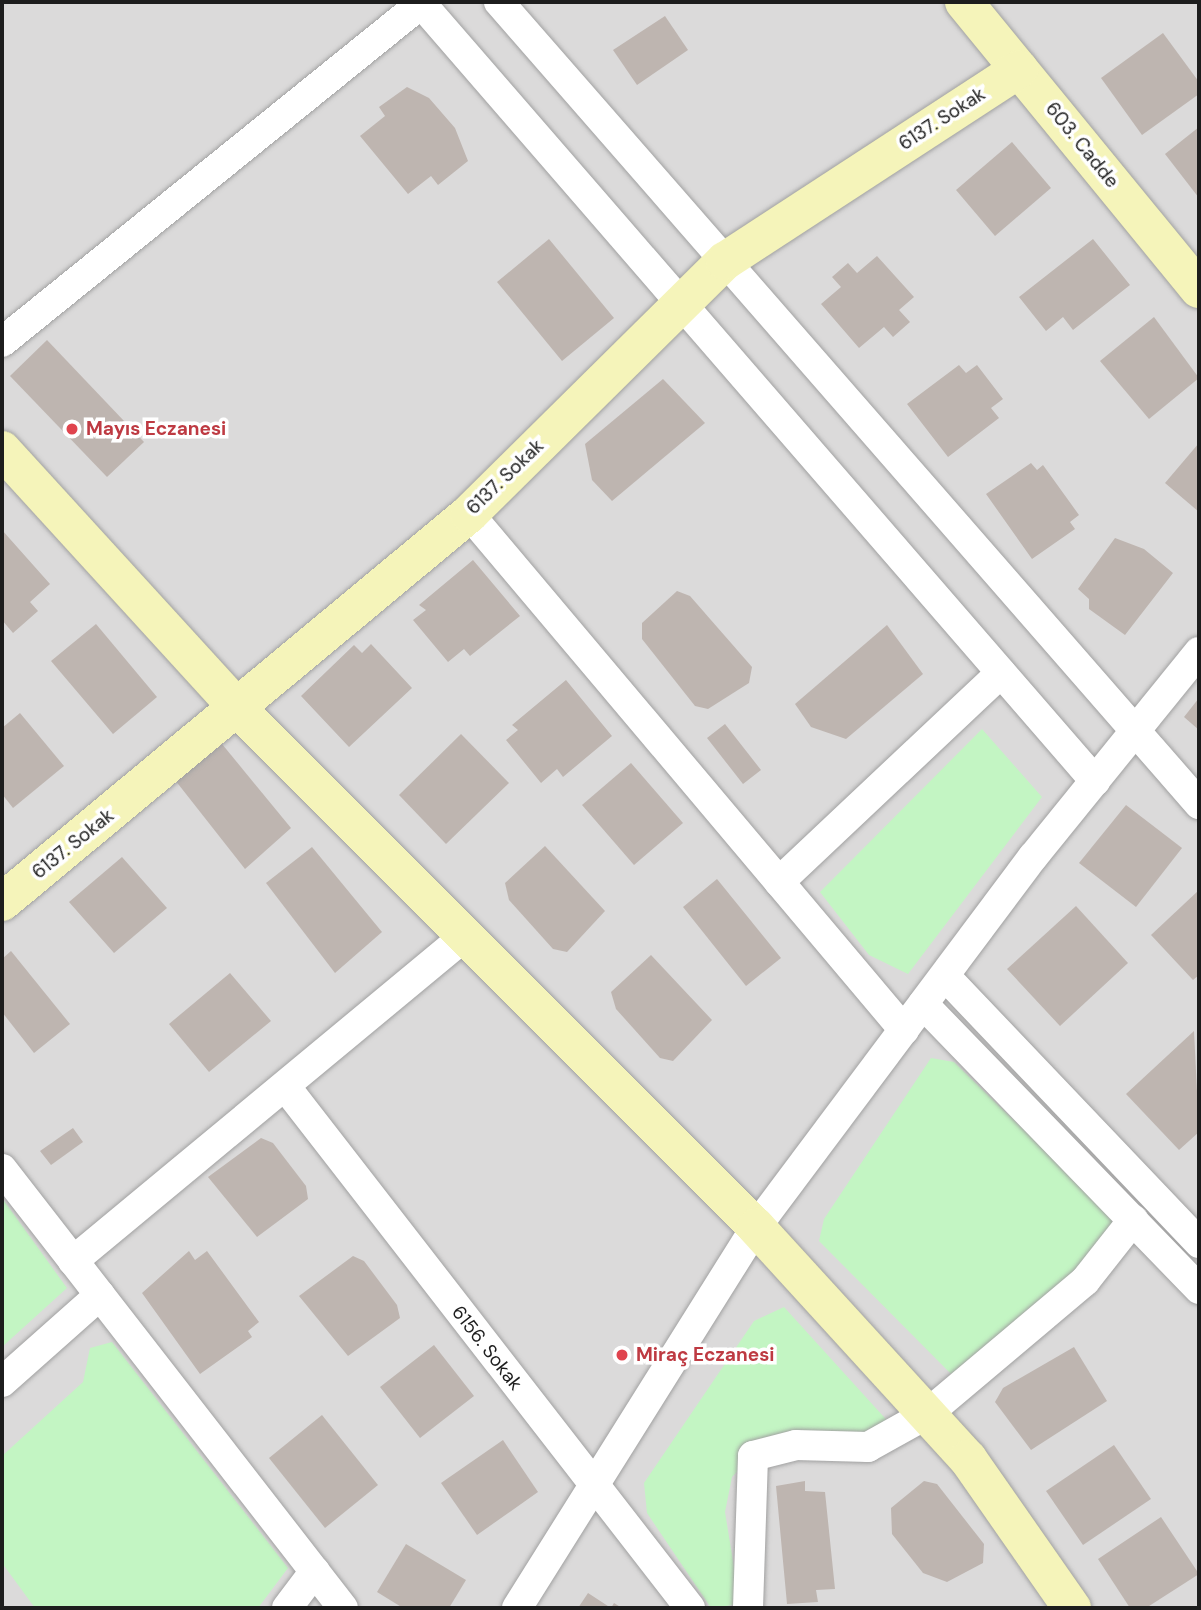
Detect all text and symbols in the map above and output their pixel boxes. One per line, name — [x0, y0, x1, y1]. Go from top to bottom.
street label: 6137. Sokak — [895, 83, 989, 155]
street label: 603. Cadde — [1041, 98, 1123, 192]
place label: Mayıs Eczanesi — [86, 418, 226, 440]
marker: Mayıs Eczanesi — [64, 421, 80, 437]
street label: 6137. Sokak — [462, 435, 548, 519]
street label: 6137. Sokak — [28, 804, 118, 884]
street label: 6156. Sokak — [447, 1301, 527, 1395]
place label: Miraç Eczanesi — [636, 1344, 774, 1366]
marker: Miraç Eczanesi — [614, 1347, 630, 1363]

